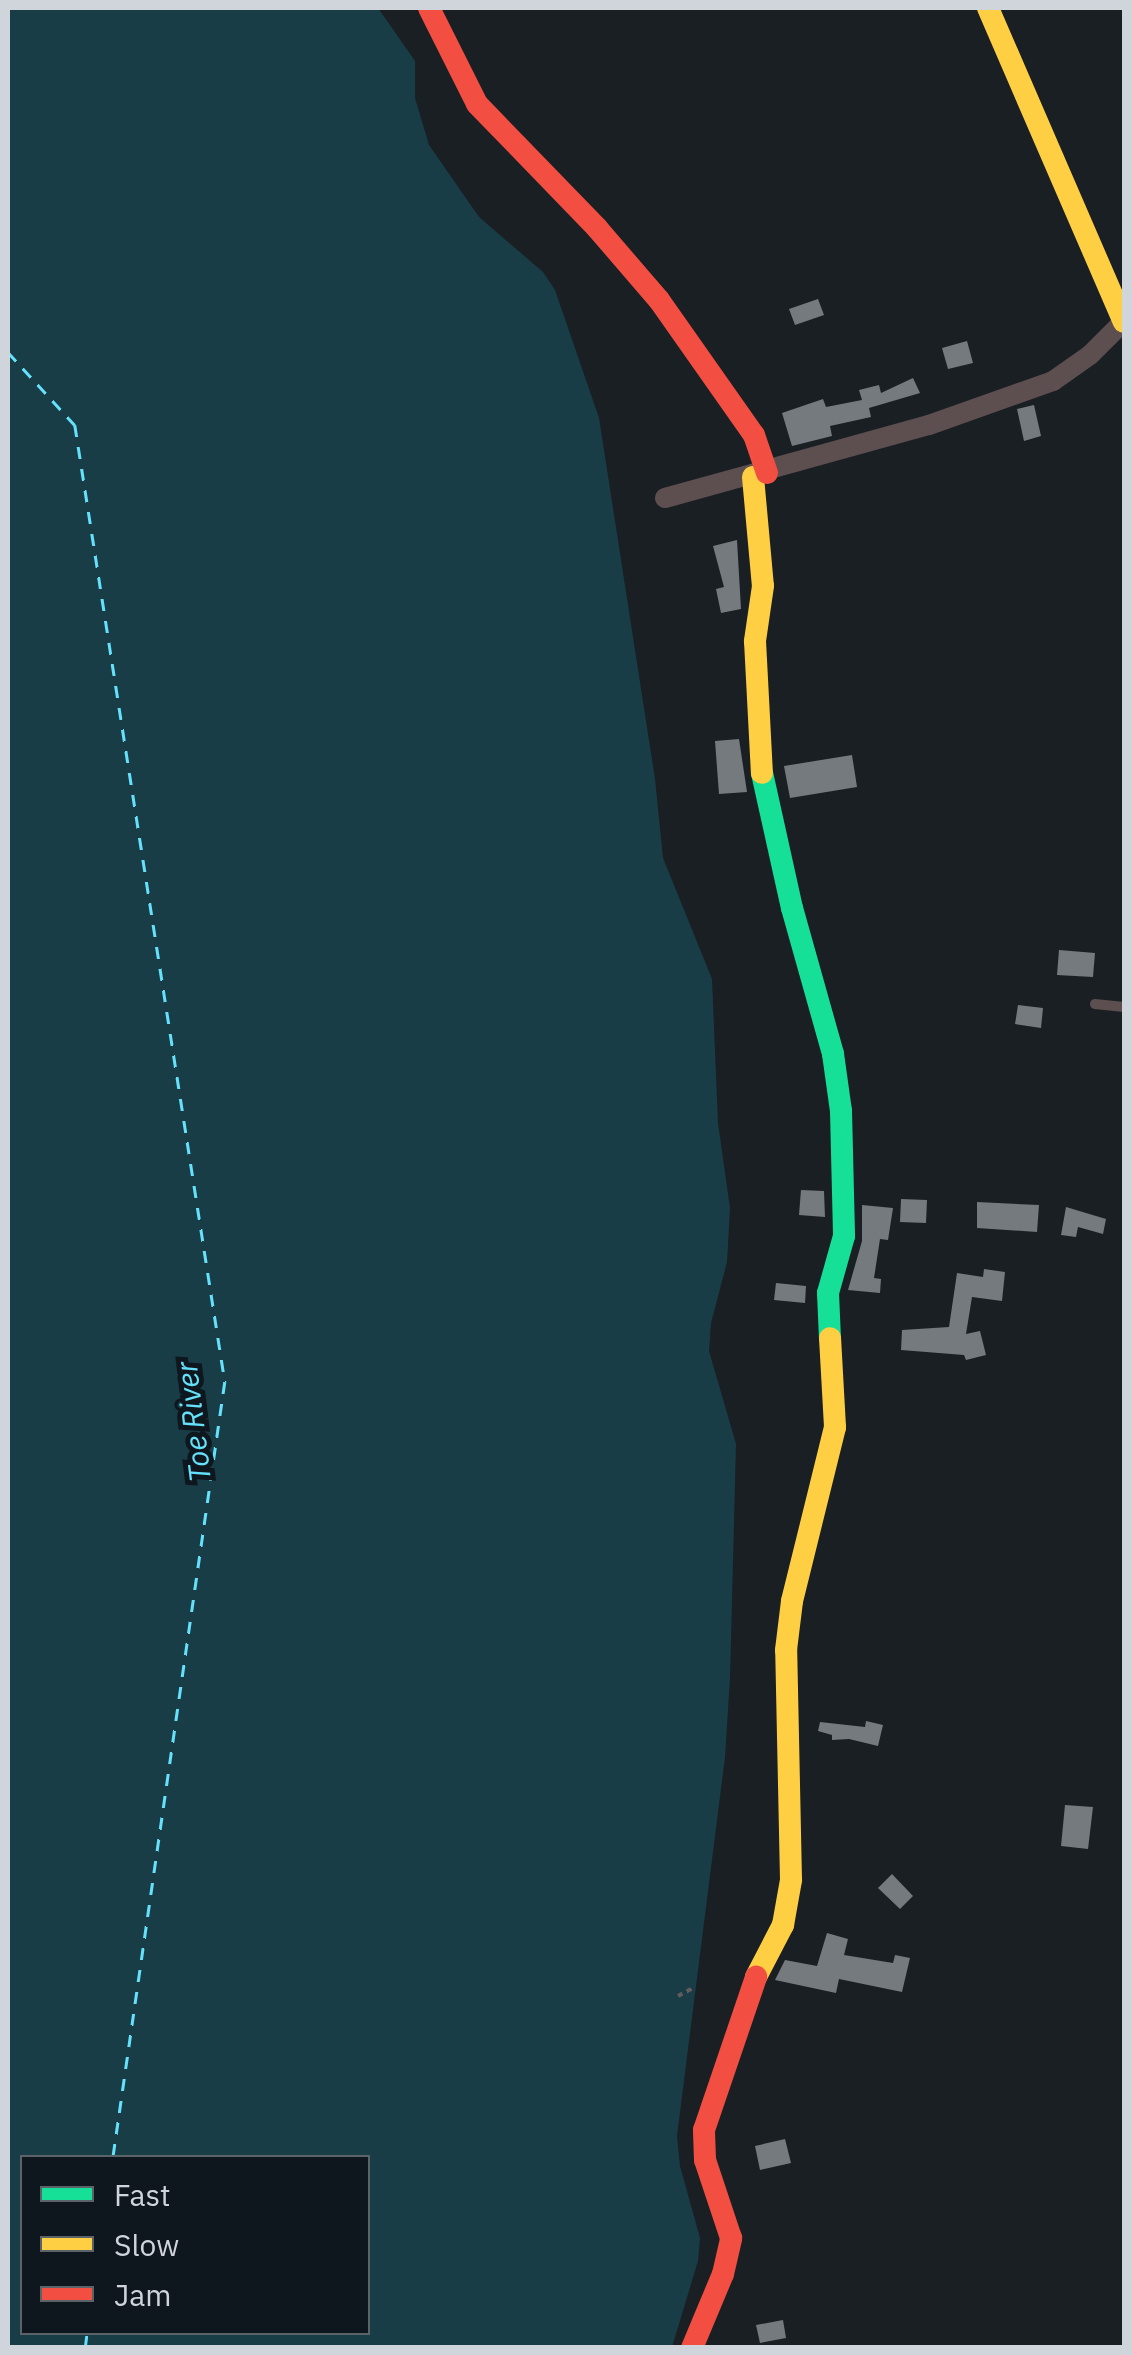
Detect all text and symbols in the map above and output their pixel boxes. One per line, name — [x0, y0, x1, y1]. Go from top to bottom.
water label: Toe River — [168, 1360, 218, 1484]
legend — [20, 2155, 370, 2335]
text: Fast — [114, 2175, 171, 2214]
text: Slow — [114, 2225, 179, 2264]
text: Jam — [114, 2275, 172, 2314]

